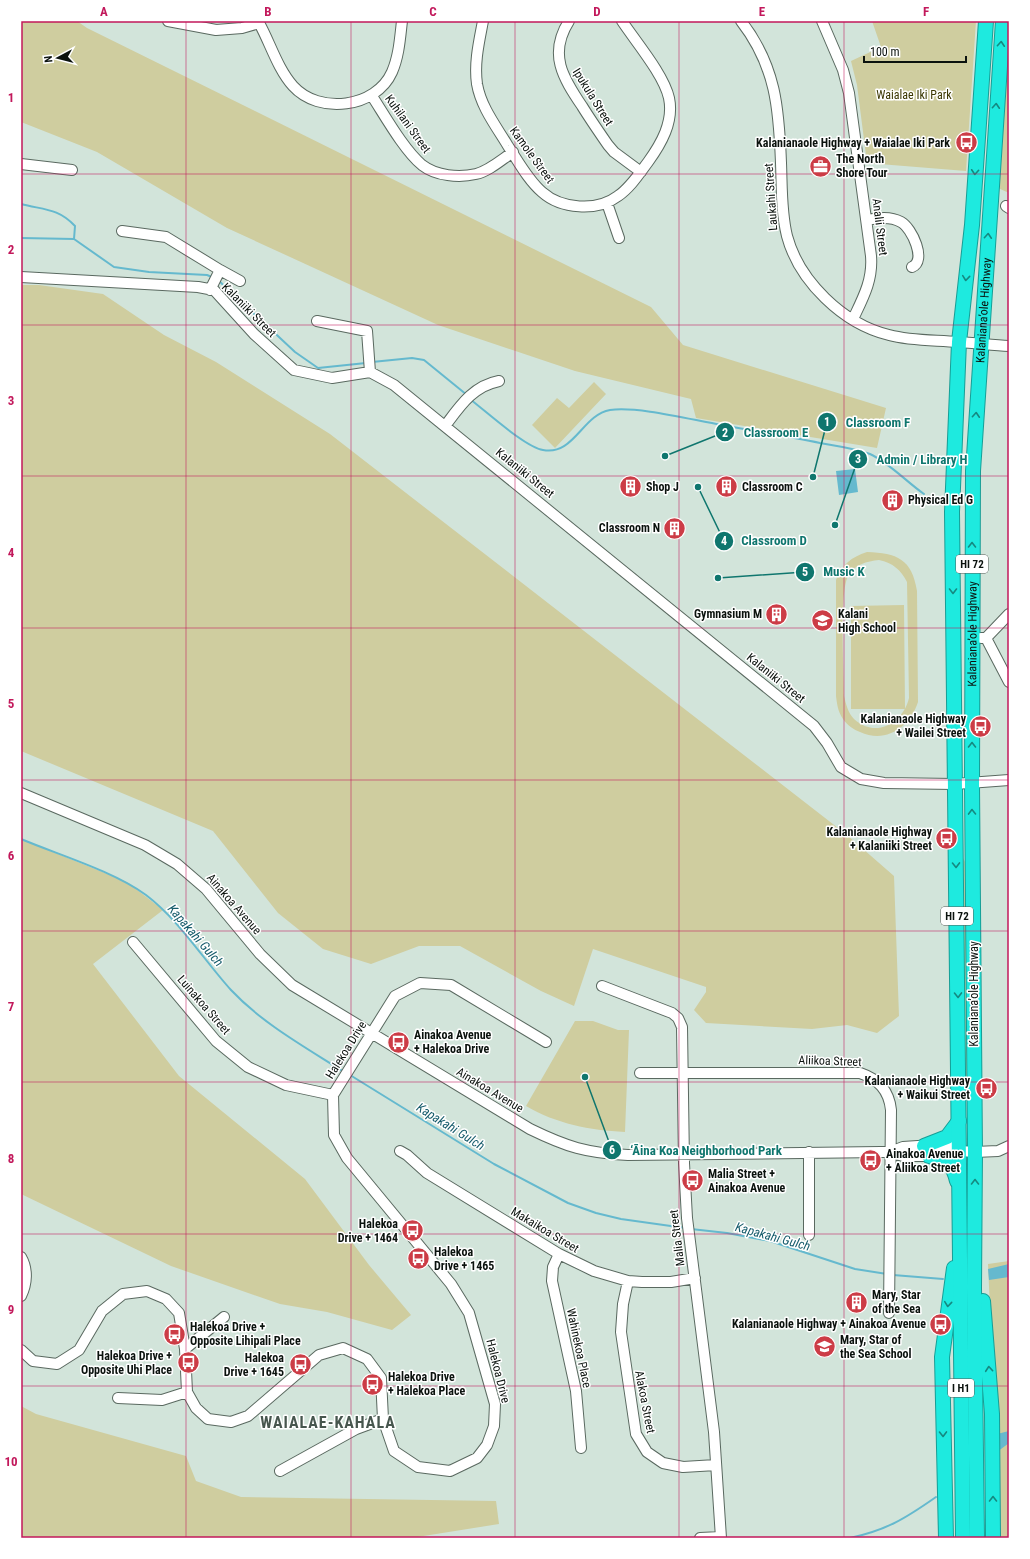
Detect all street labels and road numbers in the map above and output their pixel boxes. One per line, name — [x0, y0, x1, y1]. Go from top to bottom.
street label: Ipukula Street — [570, 66, 616, 129]
street label: Kuhilani Street — [382, 92, 434, 156]
street label: Kamole Street — [507, 124, 557, 186]
street label: Laukahi Street — [762, 162, 780, 231]
street label: Analii Street — [870, 198, 891, 257]
street label: Kalaniana’ole Highway — [973, 257, 994, 363]
street label: Kalaniiki Street — [219, 280, 279, 340]
street label: Kalaniiki Street — [493, 445, 557, 501]
road number: HI 72 — [956, 555, 988, 573]
street label: Kalaniana’ole Highway — [965, 581, 980, 687]
street label: Kalaniiki Street — [744, 650, 808, 706]
street label: Ainakoa Avenue — [204, 871, 264, 937]
road number: HI 72 — [941, 907, 973, 925]
street label: Kalaniana’ole Highway — [967, 941, 981, 1047]
street label: Luinakoa Street — [175, 973, 234, 1038]
street label: Halekoa Drive — [323, 1018, 369, 1081]
street label: Aliikoa Street — [798, 1053, 862, 1069]
street label: Ainakoa Avenue — [454, 1065, 526, 1116]
street label: Makaikoa Street — [508, 1204, 582, 1256]
street label: Malia Street — [667, 1208, 687, 1267]
street label: Wahinekoa Place — [564, 1307, 594, 1389]
street label: Halekoa Drive — [483, 1338, 513, 1405]
street label: Alakoa Street — [632, 1370, 658, 1435]
road number: I H1 — [948, 1379, 974, 1397]

